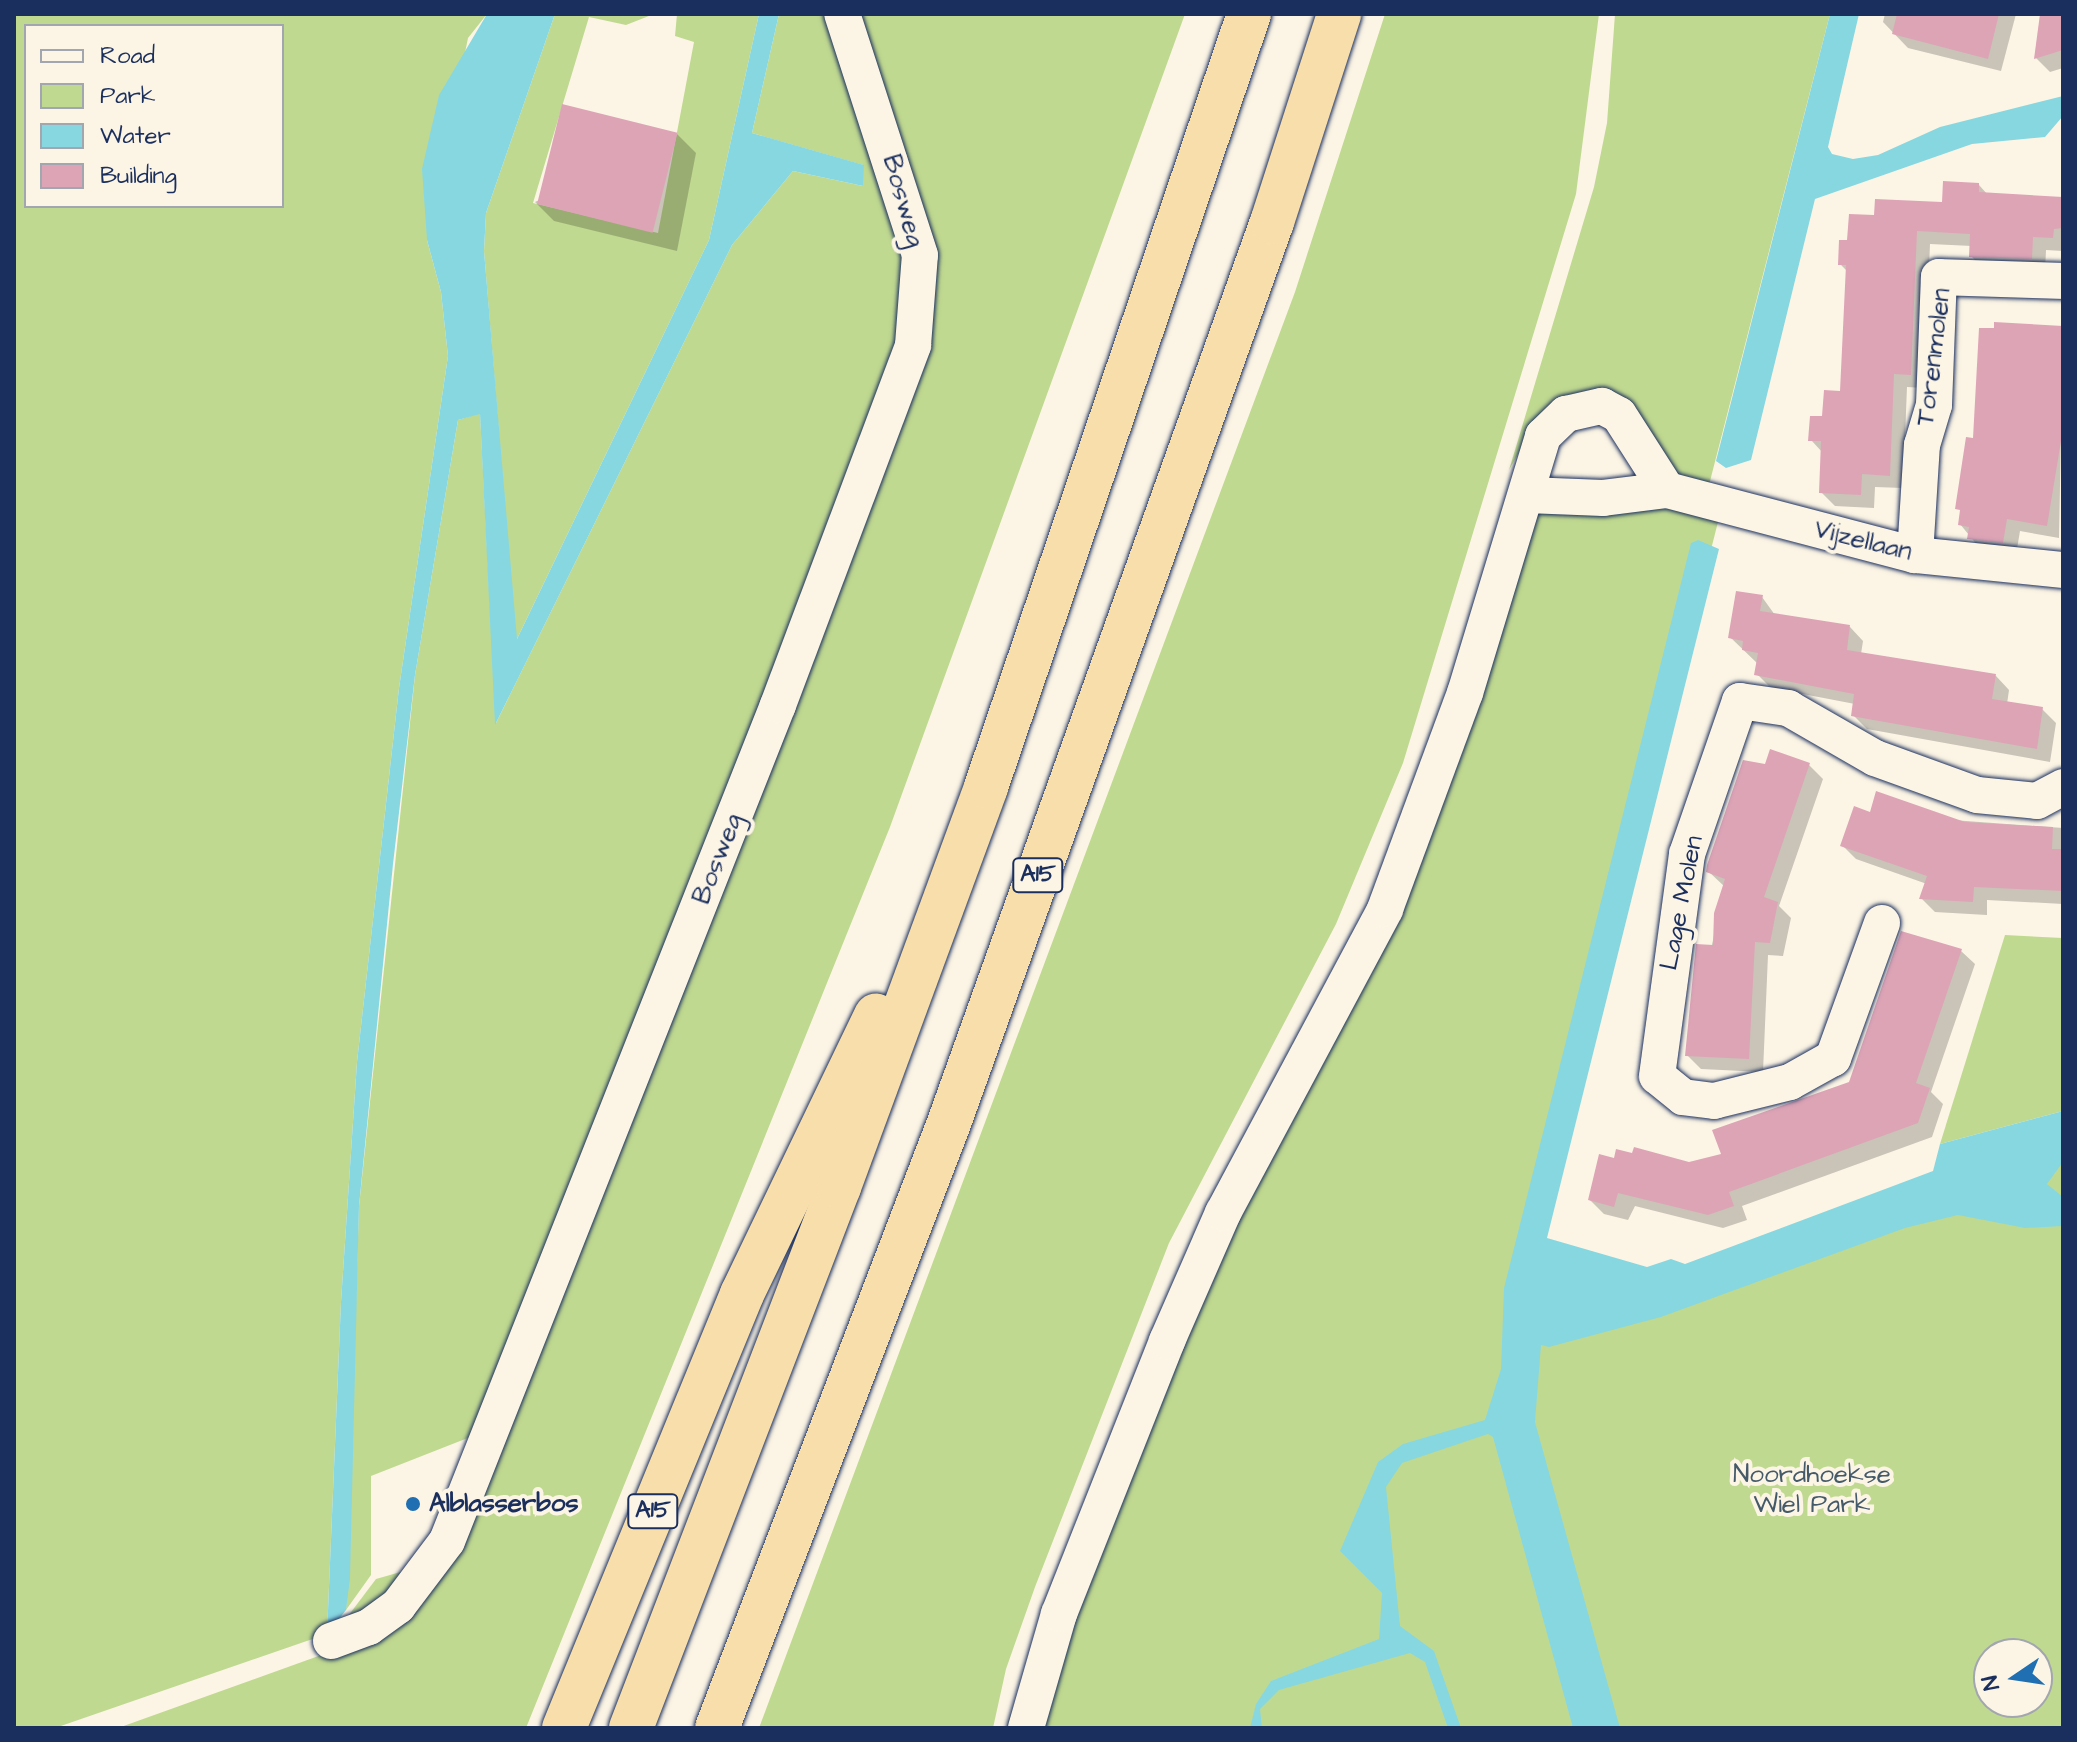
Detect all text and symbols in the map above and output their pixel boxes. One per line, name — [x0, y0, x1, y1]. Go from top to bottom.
legend — [24, 24, 284, 208]
text: Road — [100, 39, 155, 73]
text: Park — [100, 79, 156, 113]
text: Water — [100, 119, 171, 153]
street label: Bosweg — [875, 151, 931, 251]
text: Building — [100, 159, 177, 193]
street label: Torenmolen — [1910, 286, 1958, 428]
street label: Vijzellaan — [1811, 514, 1915, 568]
street label: Bosweg — [686, 809, 750, 909]
street label: Lage Molen — [1654, 833, 1710, 973]
road number: A15 — [1012, 855, 1064, 895]
park label: Noordhoekse Wiel Park — [1733, 1459, 1891, 1520]
place label: Alblasserbos — [429, 1488, 578, 1520]
road number: A15 — [627, 1491, 679, 1531]
marker: Alblasserbos — [404, 1495, 422, 1513]
north arrow — [1973, 1638, 2053, 1718]
text: N — [1974, 1673, 2008, 1693]

